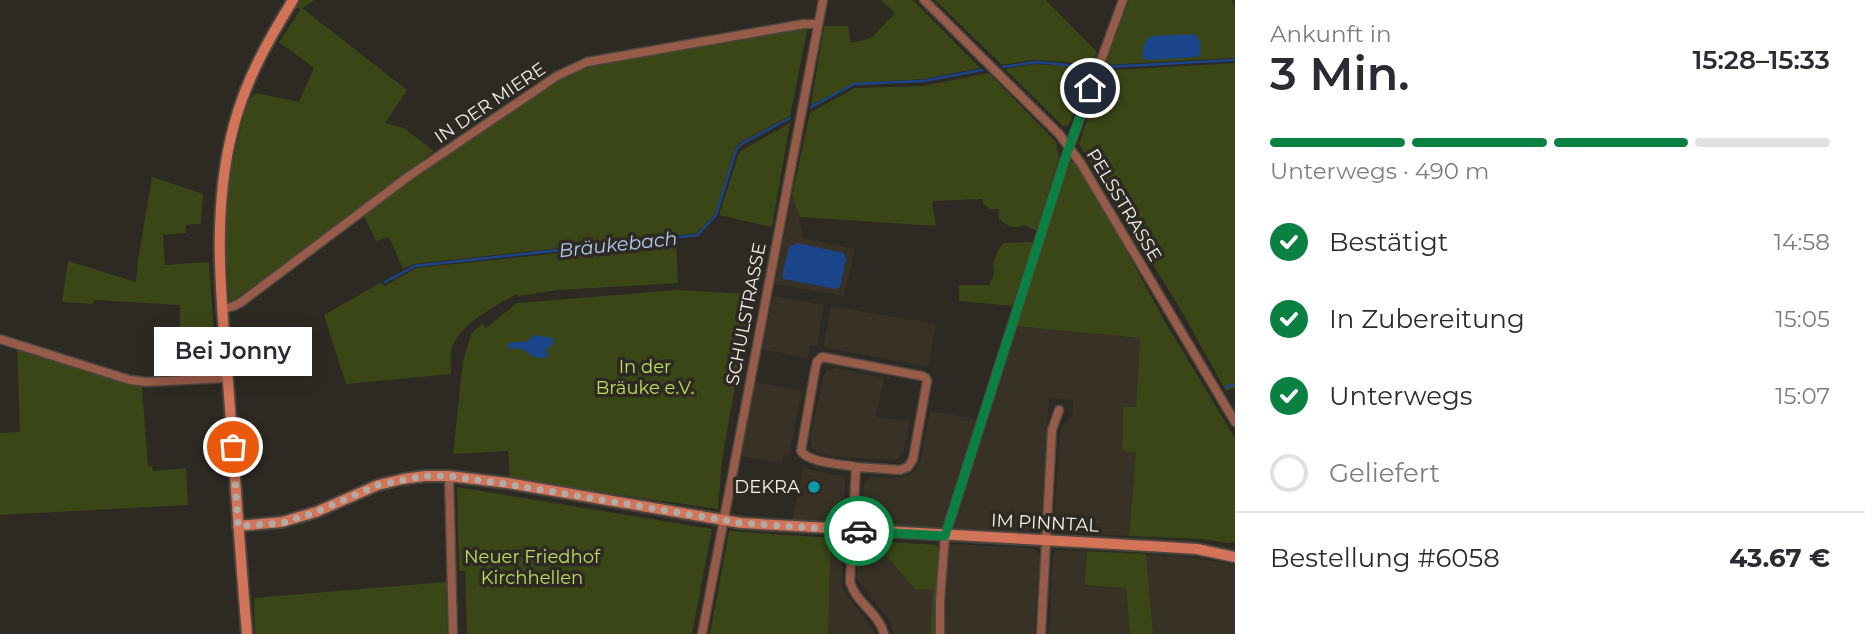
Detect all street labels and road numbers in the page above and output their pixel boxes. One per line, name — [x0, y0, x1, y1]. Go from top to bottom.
street label: IN DER MIERE — [430, 58, 550, 148]
street label: PELSSTRASSE — [1082, 145, 1166, 265]
street label: SCHULSTRASSE — [721, 241, 771, 387]
street label: IM PINNTAL — [990, 509, 1100, 537]

